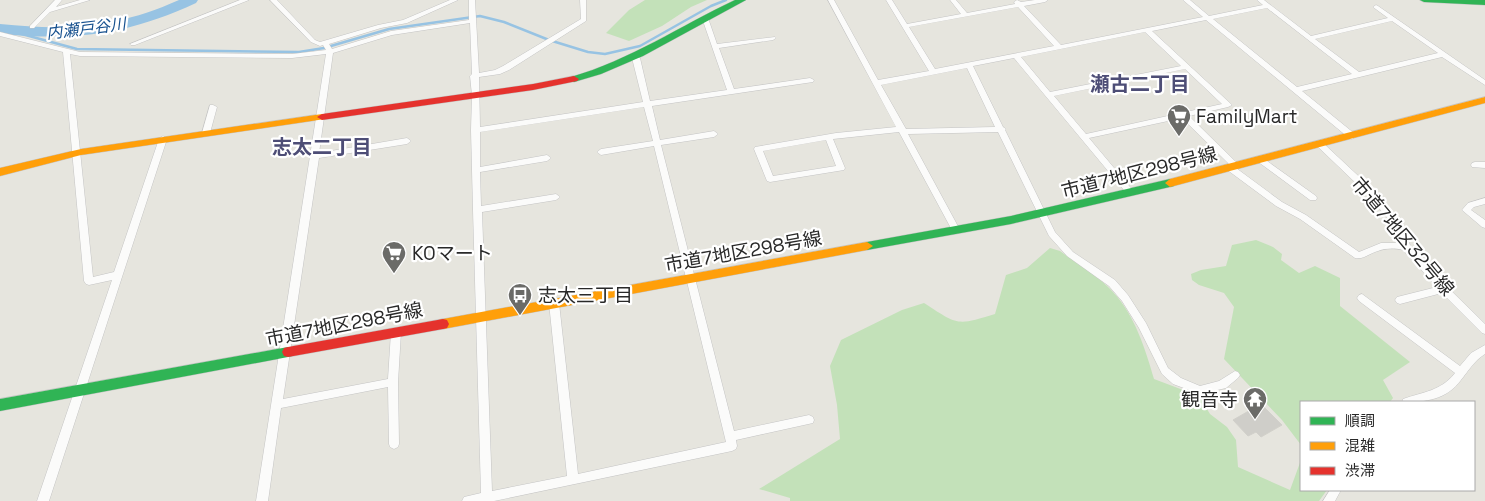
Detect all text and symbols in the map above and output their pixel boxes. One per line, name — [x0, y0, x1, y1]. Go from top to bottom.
water label: 内瀬戸谷川 — [45, 13, 129, 44]
district label: 瀬古二丁目 — [1090, 71, 1190, 97]
supermarket icon: FamilyMart — [1166, 103, 1192, 137]
place label: FamilyMart — [1196, 104, 1298, 129]
district label: 志太二丁目 — [272, 134, 372, 160]
street label: 市道7地区298号線 — [1059, 141, 1220, 204]
street label: 市道7地区32号線 — [1346, 172, 1460, 301]
street label: 市道7地区298号線 — [662, 225, 824, 278]
supermarket icon: KOマート — [381, 240, 407, 274]
place label: KOマート — [412, 241, 493, 266]
bus stop icon: 志太三丁目 — [507, 282, 533, 316]
place label: 志太三丁目 — [538, 283, 633, 308]
street label: 市道7地区298号線 — [263, 297, 425, 352]
temple icon: 観音寺 — [1242, 386, 1268, 420]
place label: 観音寺 — [1181, 387, 1238, 412]
legend — [1300, 401, 1475, 491]
text: 順調 — [1345, 411, 1375, 430]
text: 混雑 — [1345, 436, 1375, 455]
text: 渋滞 — [1345, 461, 1375, 480]

